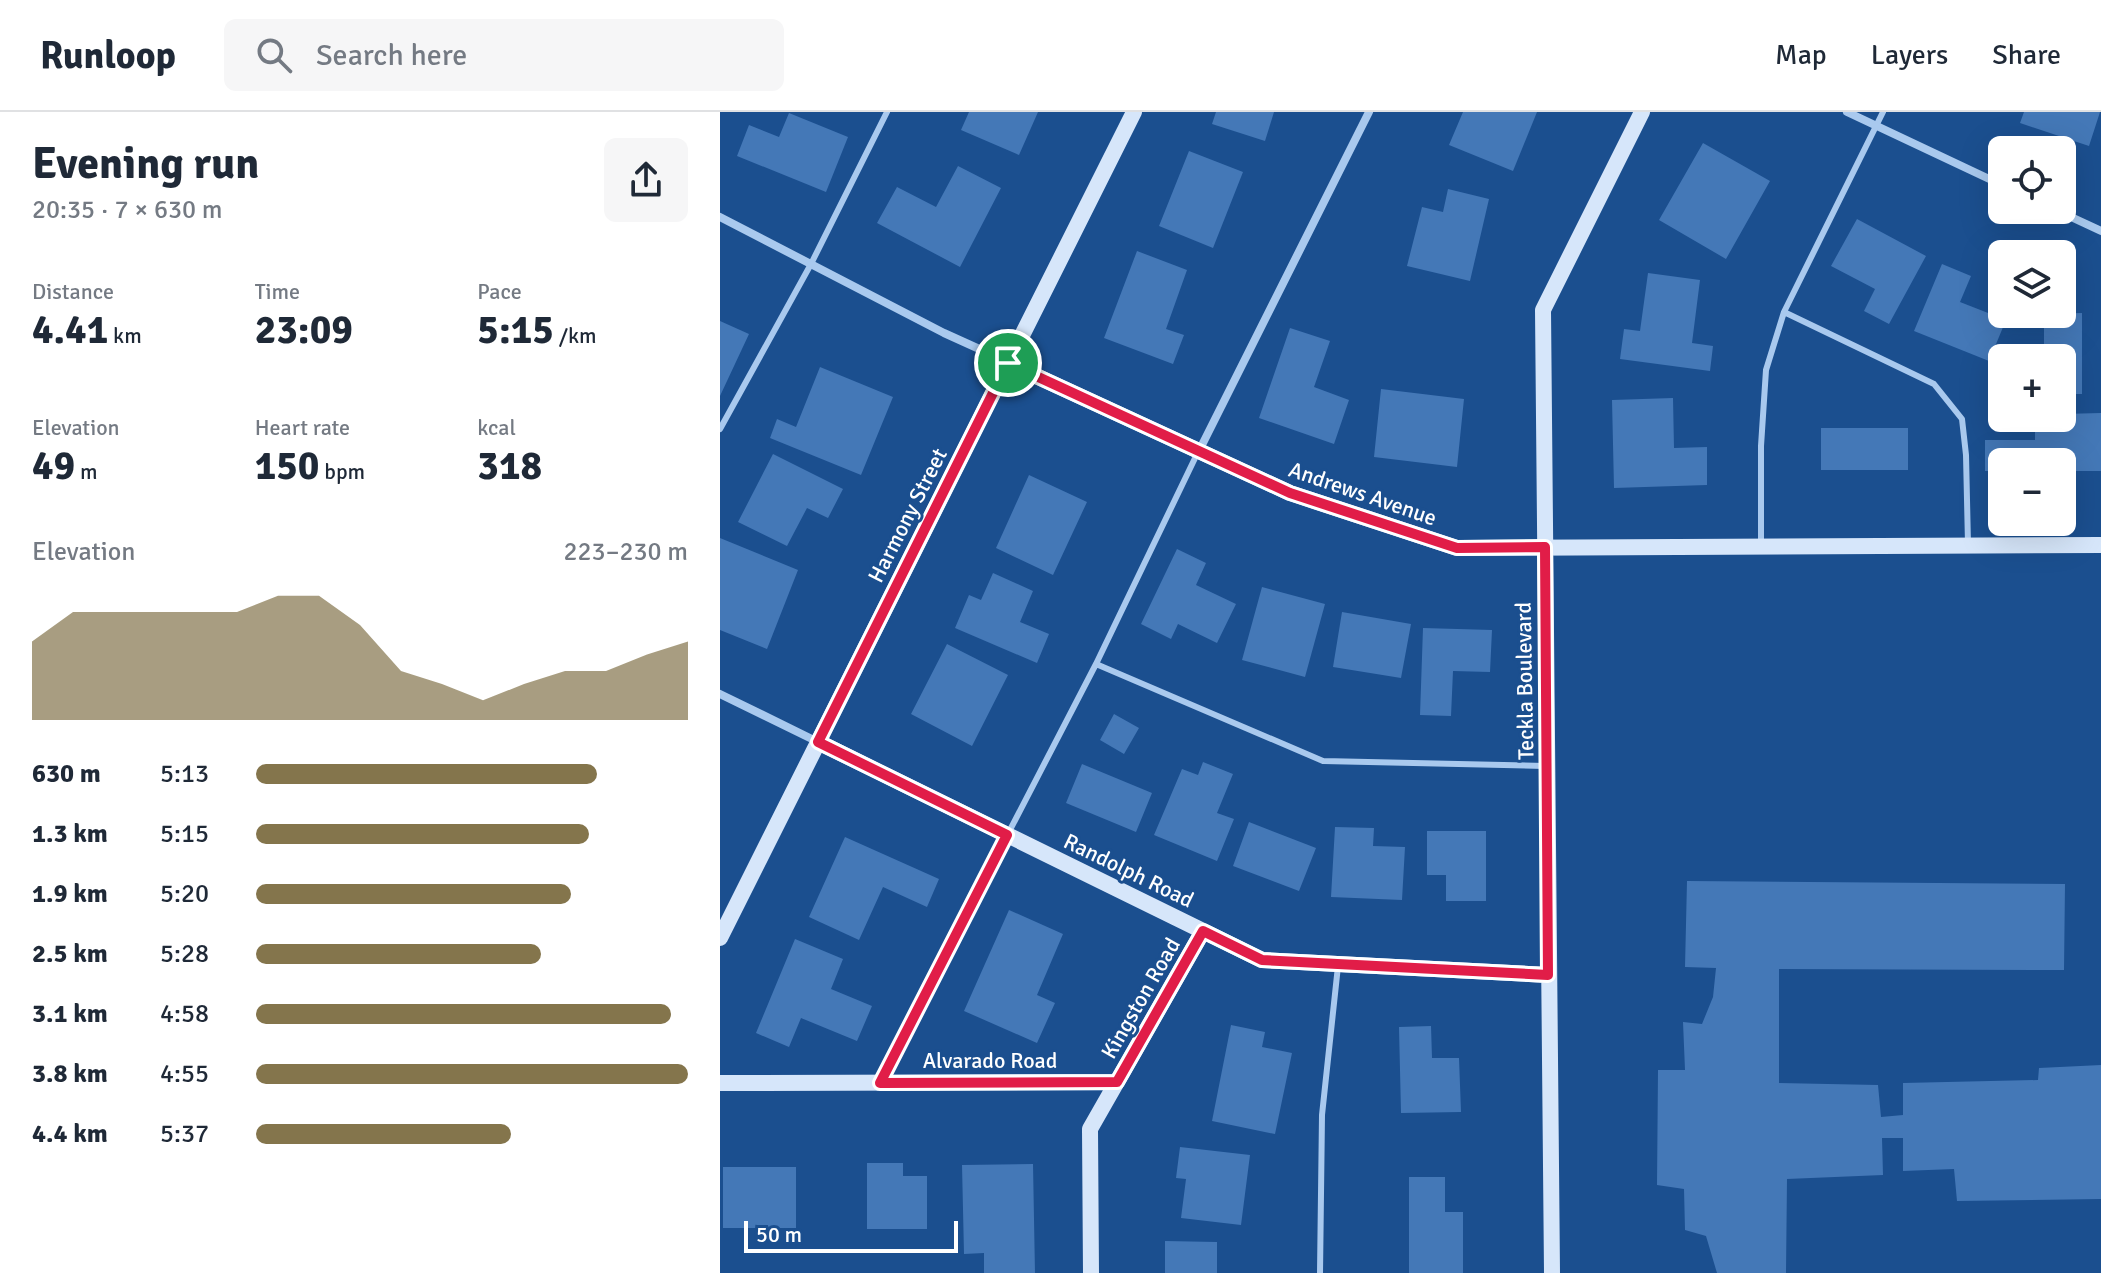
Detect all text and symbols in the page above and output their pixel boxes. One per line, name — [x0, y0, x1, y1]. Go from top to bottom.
search box — [224, 19, 784, 91]
text: Runloop — [40, 32, 176, 79]
icon: search — [252, 33, 296, 77]
text: Search here — [316, 37, 467, 74]
text: Map — [1775, 38, 1827, 72]
text: Layers — [1871, 38, 1948, 72]
text: Share — [1992, 38, 2061, 72]
map controls — [1988, 136, 2076, 536]
button: locate — [1988, 136, 2076, 224]
text: Evening run — [32, 137, 259, 191]
button: share — [604, 138, 688, 222]
text: 20:35 · 7 × 630 m — [32, 194, 223, 226]
button: layers — [1988, 240, 2076, 328]
text: Distance — [32, 278, 114, 305]
text: Time — [255, 278, 300, 305]
text: Pace — [477, 278, 522, 305]
text: 4.41 — [32, 305, 108, 355]
text: 23:09 — [255, 305, 353, 355]
text: 5:15 — [477, 305, 554, 355]
text: km — [108, 322, 142, 349]
text: /km — [554, 322, 597, 349]
pin — [974, 329, 1042, 397]
icon: arrive — [986, 341, 1030, 385]
button: + — [1988, 344, 2076, 432]
text: Elevation — [32, 414, 120, 441]
text: Heart rate — [255, 414, 350, 441]
text: kcal — [477, 414, 516, 441]
text: 49 — [32, 441, 75, 491]
text: 150 — [255, 441, 319, 491]
text: 318 — [477, 441, 542, 491]
street label: Harmony Street — [862, 443, 953, 587]
button: − — [1988, 448, 2076, 536]
street label: Andrews Avenue — [1285, 456, 1440, 531]
text: m — [75, 458, 98, 485]
text: bpm — [319, 458, 365, 485]
text: Elevation — [32, 536, 136, 568]
text: 223–230 m — [564, 536, 688, 568]
street label: Teckla Boulevard — [1510, 602, 1539, 760]
text: 630 m — [32, 758, 101, 790]
text: 5:13 — [160, 758, 209, 790]
text: 1.3 km — [32, 818, 108, 850]
text: 5:15 — [160, 818, 209, 850]
street label: Randolph Road — [1059, 827, 1198, 914]
text: 1.9 km — [32, 878, 108, 910]
text: 5:20 — [160, 878, 209, 910]
street label: Kingston Road — [1095, 933, 1186, 1064]
text: 2.5 km — [32, 938, 108, 970]
text: 5:28 — [160, 938, 209, 970]
text: 3.1 km — [32, 998, 108, 1030]
text: 4:58 — [160, 998, 209, 1030]
street label: Alvarado Road — [923, 1047, 1057, 1074]
text: 3.8 km — [32, 1058, 108, 1090]
text: 4:55 — [160, 1058, 209, 1090]
text: 4.4 km — [32, 1118, 108, 1150]
text: 5:37 — [160, 1118, 209, 1150]
scale bar — [744, 1217, 958, 1253]
text: 50 m — [756, 1221, 802, 1248]

